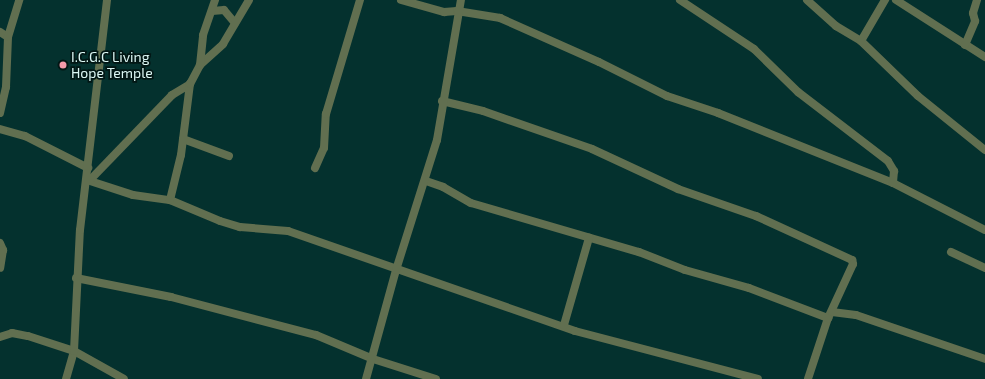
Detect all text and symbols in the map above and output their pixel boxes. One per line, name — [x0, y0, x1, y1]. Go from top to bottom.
place label: I.C.G.C Living Hope Temple — [71, 49, 153, 82]
marker: I.C.G.C Living Hope Temple — [58, 60, 68, 70]

